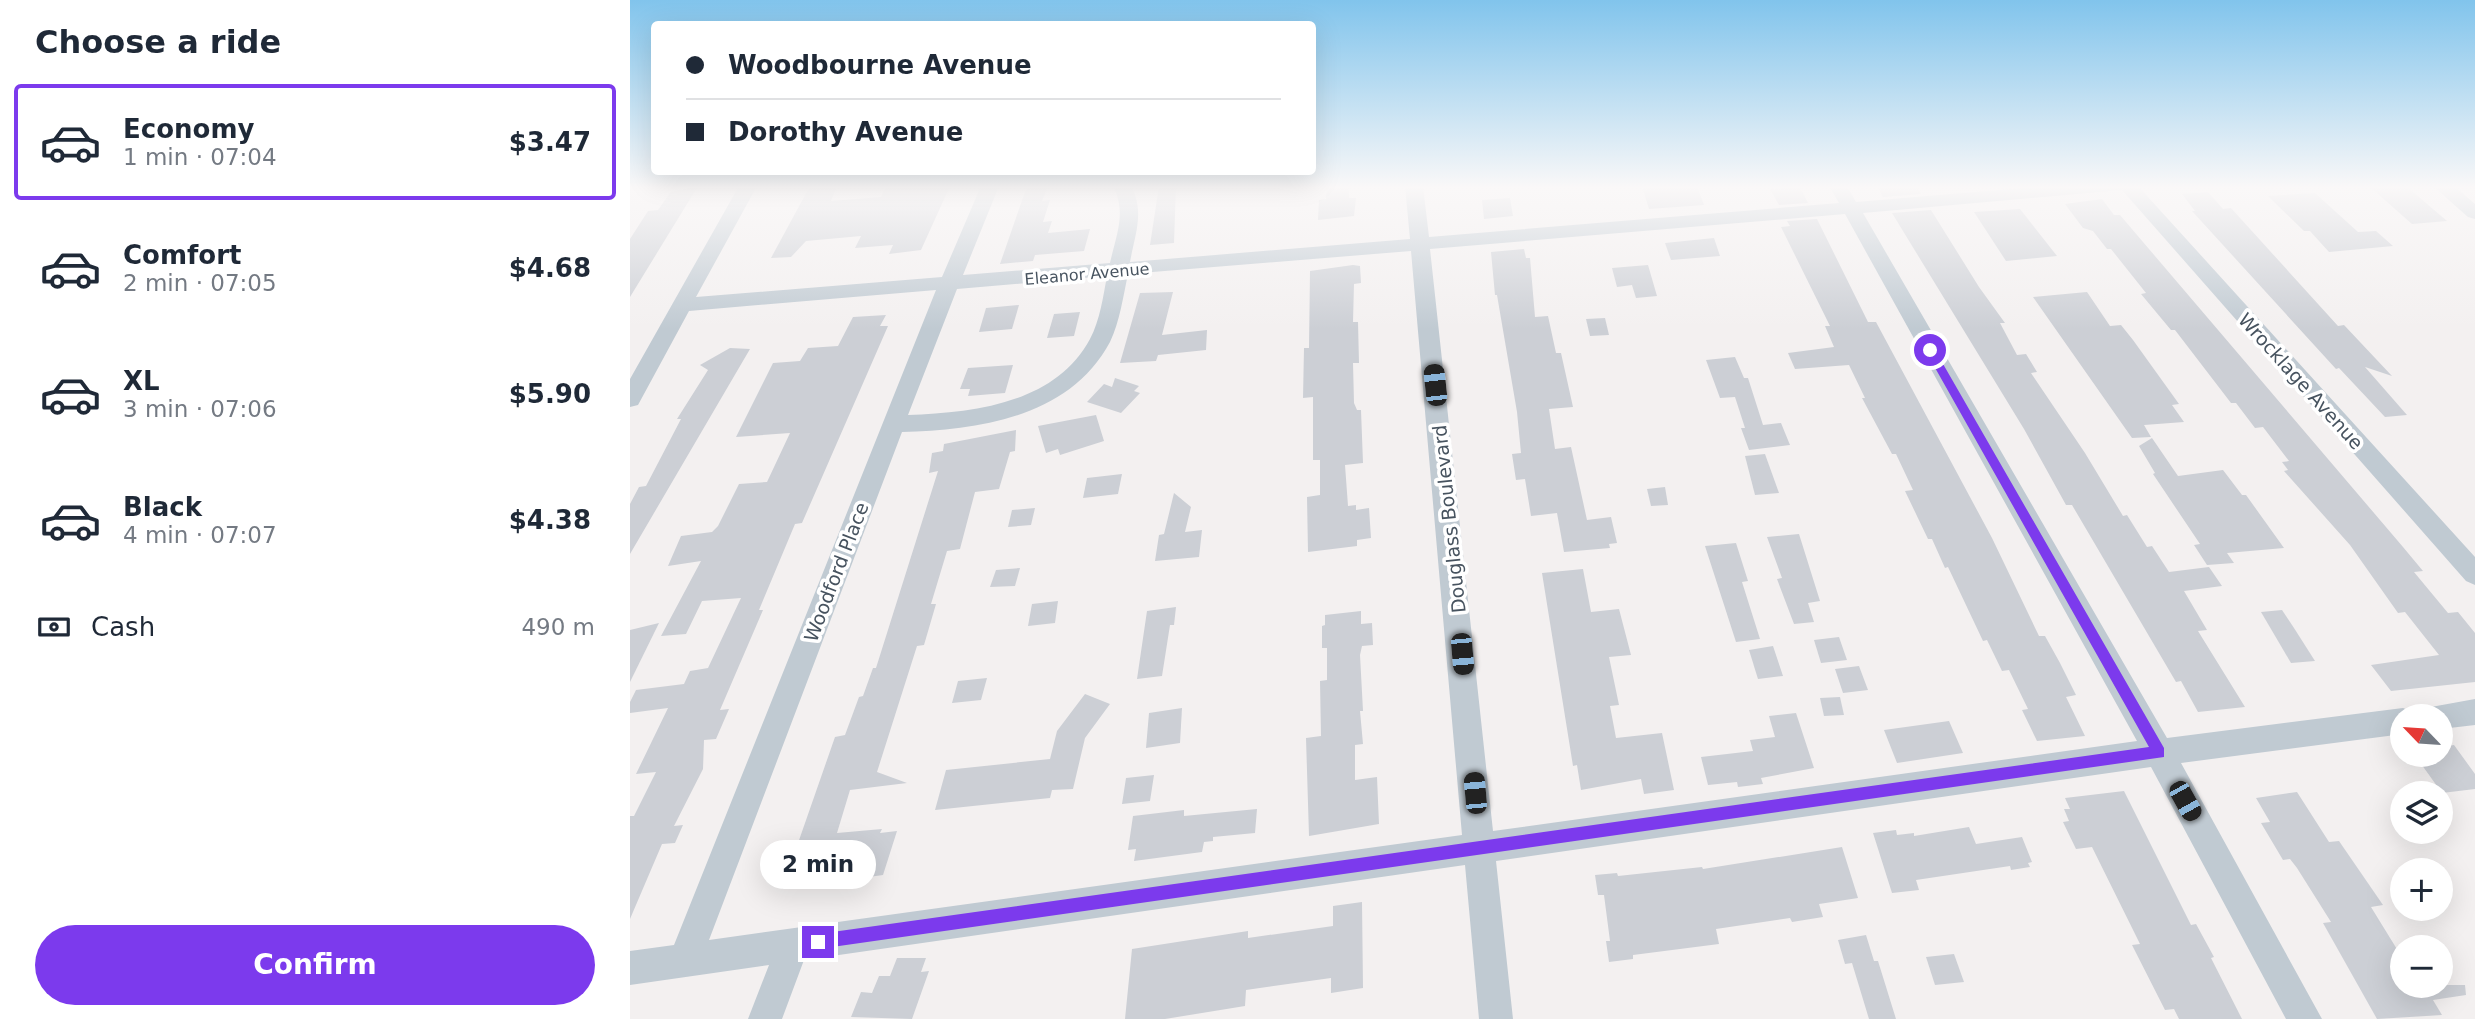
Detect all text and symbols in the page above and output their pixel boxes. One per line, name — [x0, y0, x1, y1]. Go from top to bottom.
text: Choose a ride — [35, 23, 281, 61]
text: Woodbourne Avenue — [728, 50, 1032, 80]
icon: car — [39, 111, 102, 174]
text: Economy — [123, 114, 254, 144]
text: Dorothy Avenue — [728, 117, 964, 147]
text: $3.47 — [509, 127, 591, 157]
text: 1 min · 07:04 — [123, 144, 277, 170]
icon: car — [39, 237, 102, 300]
text: Comfort — [123, 240, 241, 270]
text: $4.68 — [509, 253, 591, 283]
street label: Eleanor Avenue — [1024, 259, 1150, 289]
text: 2 min · 07:05 — [123, 270, 277, 296]
street label: Wrocklage Avenue — [2234, 308, 2368, 454]
route start — [1914, 334, 1946, 366]
icon: car — [39, 363, 102, 426]
car — [1423, 363, 1448, 407]
text: XL — [123, 366, 160, 396]
text: $5.90 — [509, 379, 591, 409]
text: 3 min · 07:06 — [123, 396, 277, 422]
street label: Douglass Boulevard — [1428, 424, 1470, 614]
icon: car — [39, 489, 102, 552]
text: Black — [123, 492, 202, 522]
street label: Woodford Place — [799, 499, 873, 645]
text: $4.38 — [509, 505, 591, 535]
text: 4 min · 07:07 — [123, 522, 277, 548]
icon: cash — [35, 608, 73, 646]
text: Cash — [91, 612, 155, 642]
text: 490 m — [521, 614, 595, 640]
car — [1450, 632, 1475, 676]
north arrow — [2390, 704, 2454, 766]
map controls — [2390, 704, 2453, 998]
car — [1463, 771, 1488, 815]
car — [2166, 778, 2205, 824]
button: layers — [2390, 781, 2453, 844]
callout: 2 min — [760, 841, 876, 890]
text: 2 min — [782, 851, 854, 877]
button: + — [2390, 858, 2453, 921]
button: Confirm — [35, 925, 595, 1005]
route end — [802, 926, 834, 958]
button: − — [2390, 935, 2453, 998]

